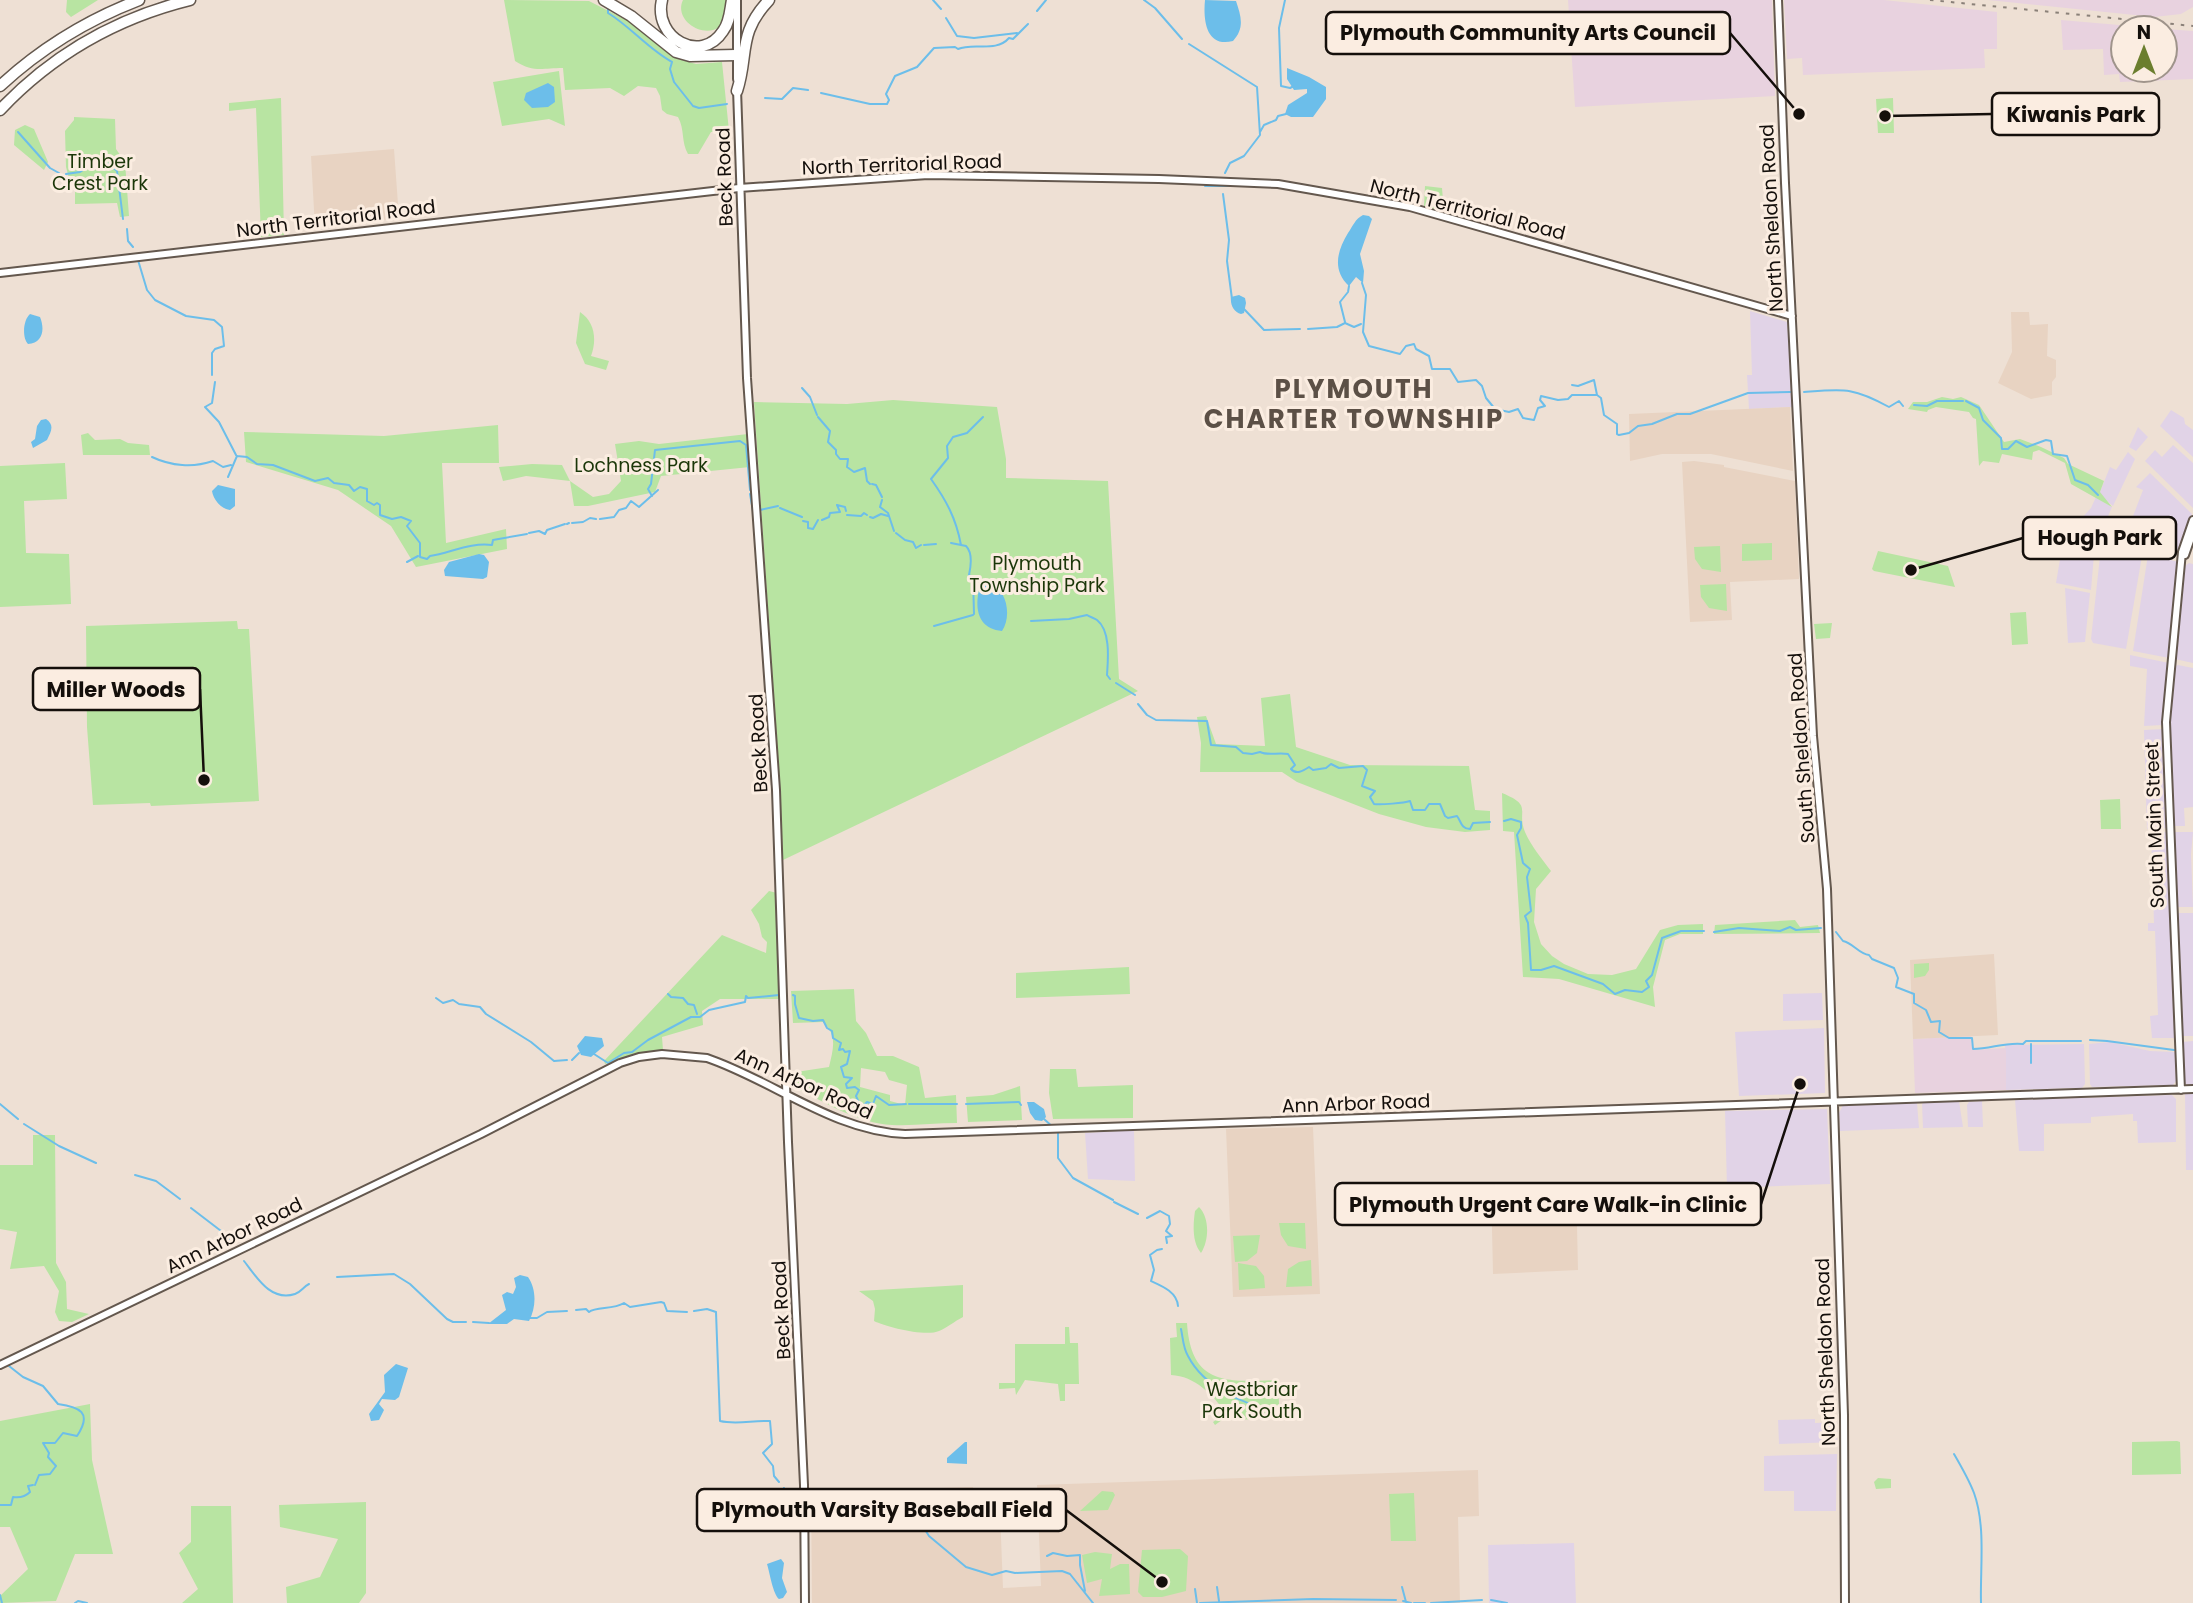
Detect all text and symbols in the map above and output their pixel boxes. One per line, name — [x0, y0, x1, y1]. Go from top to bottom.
callout: Plymouth Community Arts Council — [1326, 12, 1730, 54]
north arrow — [2109, 14, 2179, 84]
text: Plymouth Community Arts Council — [1340, 18, 1716, 47]
text: N — [2137, 19, 2151, 46]
callout: Kiwanis Park — [1992, 93, 2159, 135]
text: Kiwanis Park — [2006, 100, 2146, 129]
street label: North Sheldon Road — [1753, 123, 1790, 313]
street label: Beck Road — [709, 127, 740, 227]
park label: Timber Crest Park — [52, 148, 148, 197]
street label: North Territorial Road — [801, 148, 1003, 181]
street label: North Territorial Road — [1367, 172, 1568, 247]
street label: North Territorial Road — [235, 193, 437, 244]
district label: PLYMOUTH CHARTER TOWNSHIP — [1204, 371, 1504, 437]
park label: Lochness Park — [574, 452, 708, 479]
callout: Hough Park — [2023, 517, 2176, 559]
text: Hough Park — [2037, 523, 2163, 552]
park label: Plymouth Township Park — [969, 550, 1105, 599]
street label: South Sheldon Road — [1781, 652, 1822, 844]
callout: Miller Woods — [33, 668, 200, 710]
text: Miller Woods — [46, 675, 186, 704]
street label: Beck Road — [742, 693, 775, 793]
street label: South Main Street — [2138, 741, 2171, 909]
street label: Ann Arbor Road — [730, 1041, 877, 1126]
street label: Ann Arbor Road — [1281, 1087, 1431, 1120]
callout: Plymouth Urgent Care Walk-in Clinic — [1335, 1183, 1761, 1225]
text: Plymouth Urgent Care Walk-in Clinic — [1349, 1190, 1747, 1219]
street label: Ann Arbor Road — [161, 1191, 307, 1280]
street label: North Sheldon Road — [1809, 1257, 1842, 1446]
street label: Beck Road — [765, 1260, 798, 1360]
park label: Westbriar Park South — [1202, 1376, 1302, 1425]
callout: Plymouth Varsity Baseball Field — [697, 1489, 1066, 1531]
text: Plymouth Varsity Baseball Field — [711, 1495, 1053, 1524]

